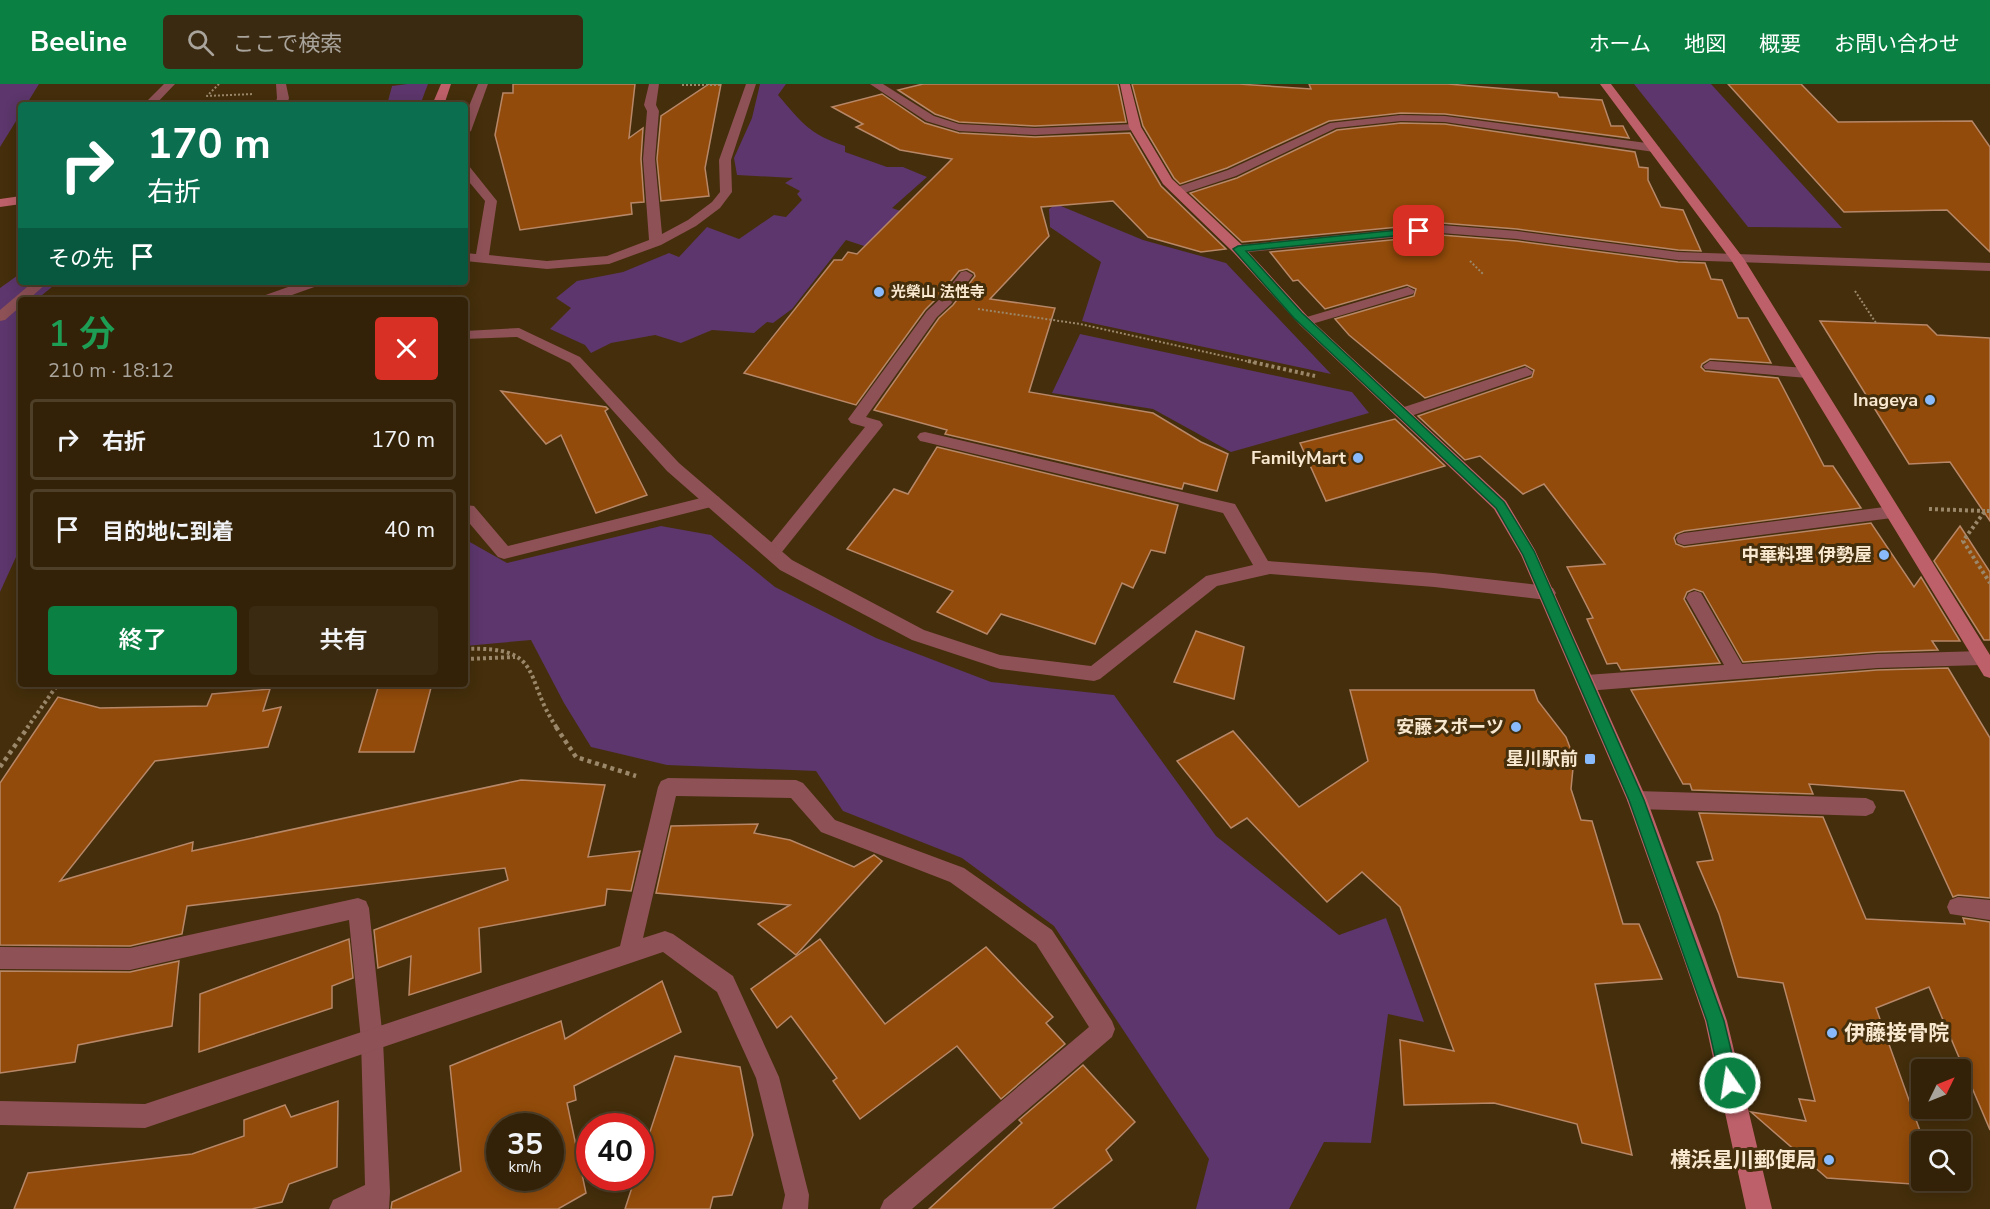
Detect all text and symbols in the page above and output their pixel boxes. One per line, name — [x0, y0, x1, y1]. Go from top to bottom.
search box — [163, 15, 583, 69]
text: Beeline — [30, 23, 127, 61]
icon: search — [184, 26, 217, 59]
text: ここで検索 — [232, 29, 342, 59]
text: ホーム — [1589, 30, 1651, 58]
text: 地図 — [1684, 30, 1726, 58]
text: 概要 — [1759, 30, 1801, 58]
text: お問い合わせ — [1834, 30, 1960, 58]
text: 170 m — [147, 116, 271, 173]
icon: right — [48, 126, 126, 204]
text: 右折 — [147, 174, 201, 211]
pin — [1393, 205, 1444, 256]
icon: arrive — [1402, 214, 1435, 247]
icon: arrive — [126, 240, 159, 273]
text: その先 — [48, 244, 114, 274]
place label: 光榮山 法性寺 — [891, 282, 985, 302]
marker: 光榮山 法性寺 — [872, 285, 886, 299]
text: 1 分 — [48, 310, 115, 359]
button: close — [375, 317, 438, 380]
text: 210 m · 18:12 — [48, 357, 174, 384]
place label: Inageya — [1853, 388, 1918, 412]
marker: Inageya — [1923, 393, 1937, 407]
icon: right — [51, 423, 84, 456]
text: 170 m — [371, 425, 435, 455]
text: 右折 — [102, 427, 146, 457]
place label: FamilyMart — [1251, 446, 1346, 470]
marker: FamilyMart — [1351, 451, 1365, 465]
icon: arrive — [51, 513, 84, 546]
text: 40 m — [384, 515, 435, 545]
text: 目的地に到着 — [102, 517, 234, 547]
place label: 中華料理 伊勢屋 — [1741, 543, 1872, 567]
marker: 中華料理 伊勢屋 — [1877, 548, 1891, 562]
button: 終了 — [48, 606, 237, 675]
button: 共有 — [249, 606, 438, 675]
place label: 安藤スポーツ — [1396, 715, 1504, 739]
marker: 安藤スポーツ — [1509, 720, 1523, 734]
place label: 星川駅前 — [1506, 747, 1578, 771]
marker: 星川駅前 — [1583, 752, 1597, 766]
place label: 伊藤接骨院 — [1844, 1019, 1949, 1047]
marker: 伊藤接骨院 — [1825, 1026, 1839, 1040]
position arrow — [1698, 1051, 1762, 1115]
north arrow — [1911, 1059, 1971, 1119]
map controls — [1911, 1059, 1971, 1191]
speed limit sign: 40 — [576, 1113, 654, 1191]
text: 35 — [507, 1124, 543, 1165]
button: search — [1911, 1131, 1971, 1191]
place label: 横浜星川郵便局 — [1670, 1146, 1817, 1174]
marker: 横浜星川郵便局 — [1822, 1153, 1836, 1167]
text: km/h — [508, 1157, 542, 1177]

